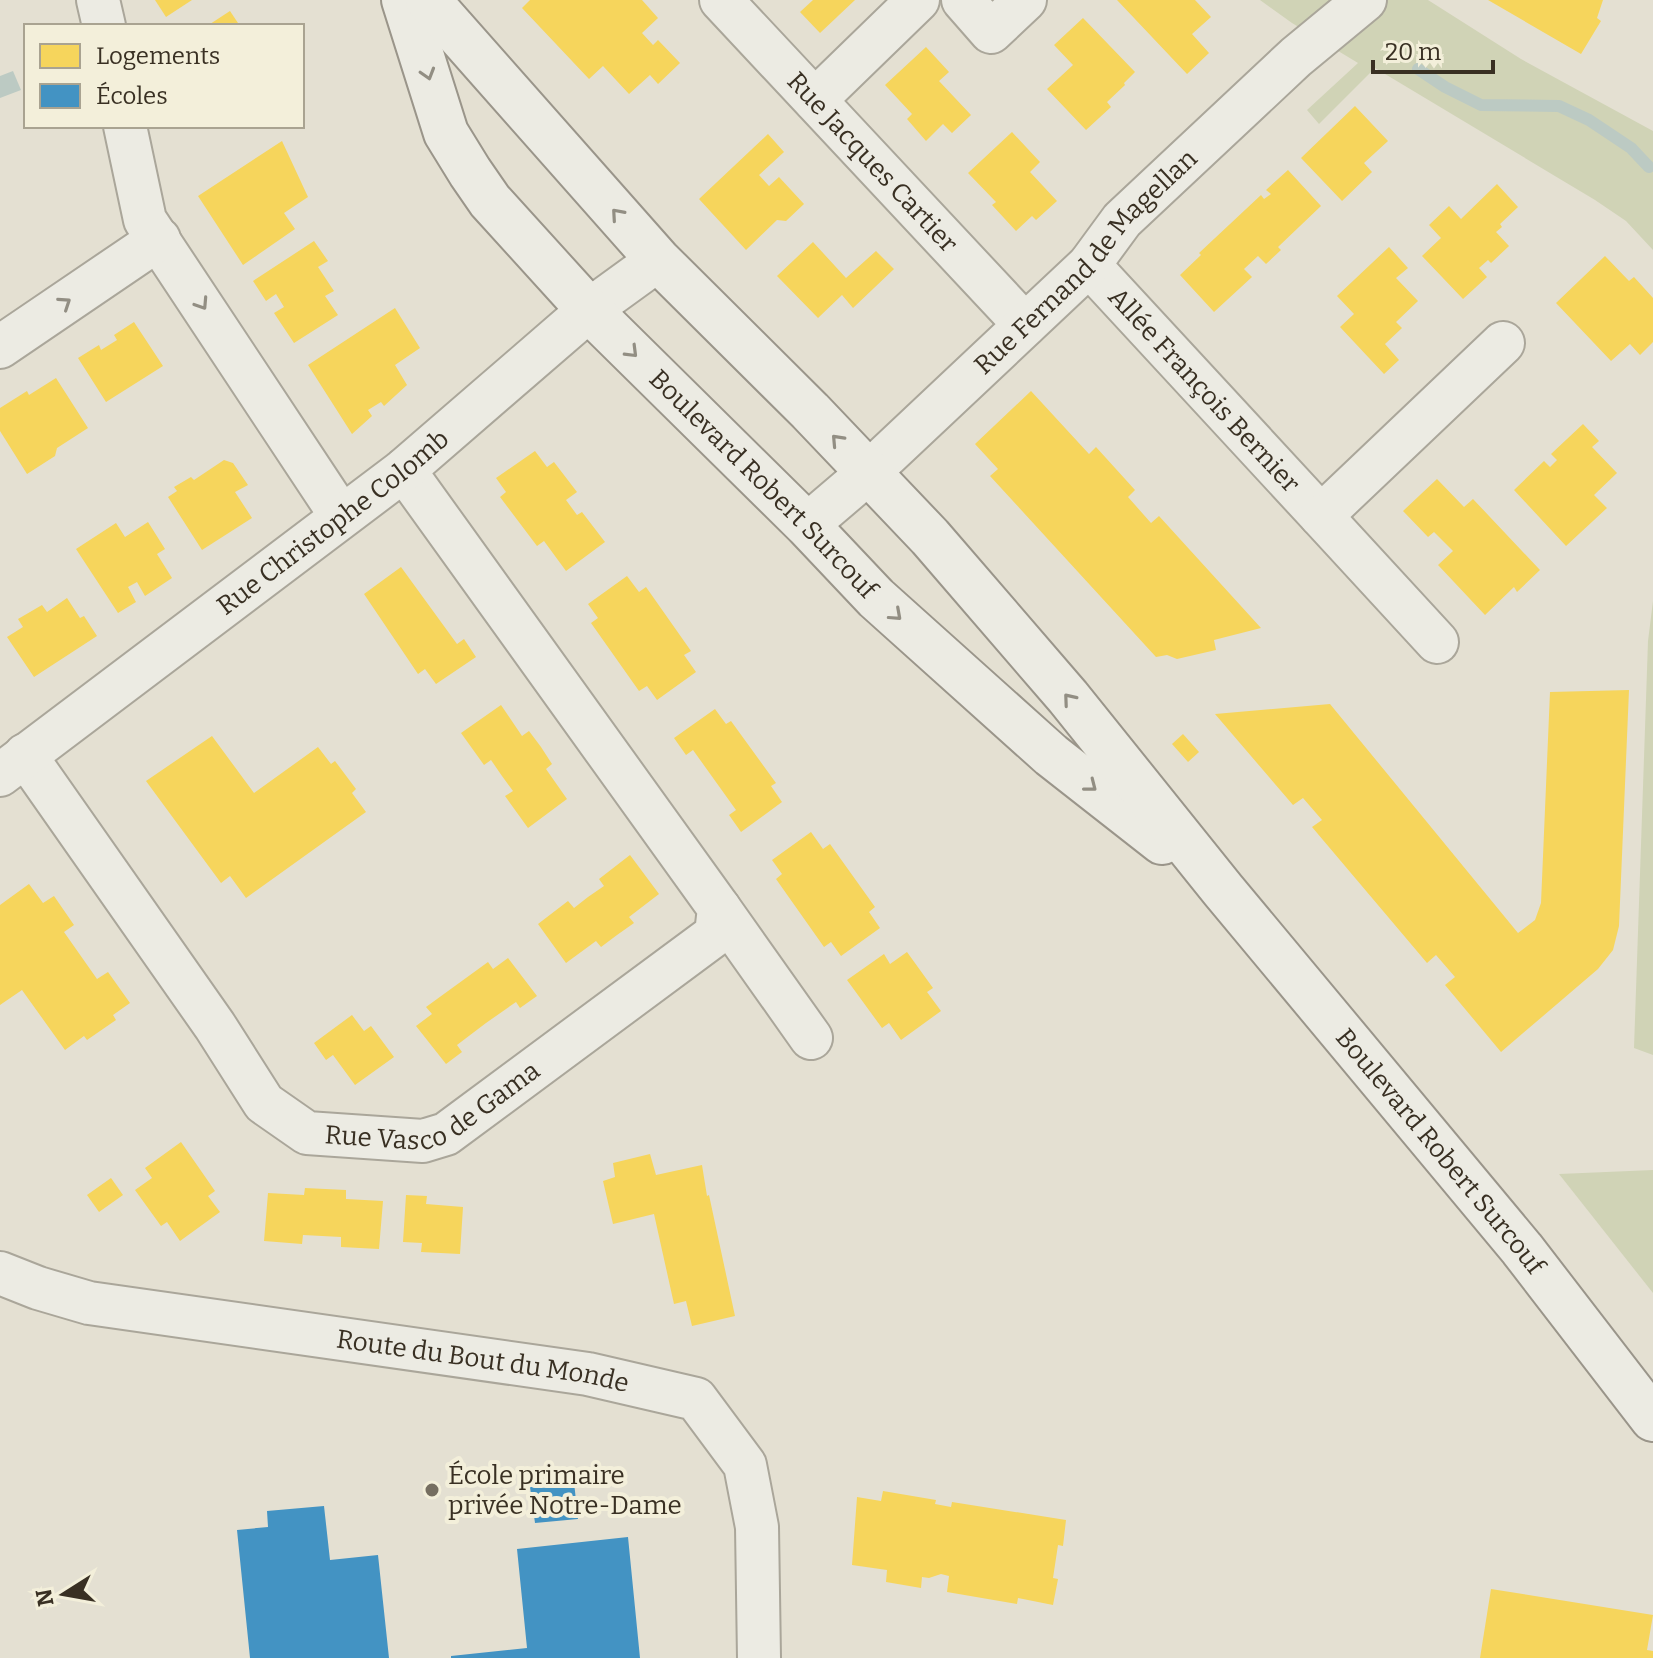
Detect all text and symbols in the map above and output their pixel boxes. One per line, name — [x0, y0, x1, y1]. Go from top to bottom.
legend — [24, 24, 304, 128]
scale bar — [1373, 24, 1493, 74]
text: 20 m — [1385, 38, 1441, 66]
text: Logements — [96, 42, 220, 70]
street label: Rue Jacques Cartier — [781, 66, 964, 259]
one-way arrow — [419, 67, 435, 81]
text: Écoles — [96, 81, 168, 110]
street label: Rue Fernand de Magellan — [968, 143, 1204, 381]
one-way arrow — [612, 209, 626, 224]
street label: Allée François Bernier — [1102, 281, 1306, 499]
one-way arrow — [192, 296, 207, 310]
one-way arrow — [56, 298, 70, 313]
one-way arrow — [623, 343, 637, 358]
street label: Boulevard Robert Surcouf — [643, 363, 884, 606]
street label: Rue Christophe Colomb — [211, 423, 455, 622]
one-way arrow — [832, 435, 847, 449]
one-way arrow — [886, 605, 901, 620]
one-way arrow — [1064, 693, 1078, 708]
one-way arrow — [1082, 777, 1097, 791]
street label: Boulevard Robert Surcouf — [1329, 1022, 1552, 1282]
street label: Rue Vasco de Gama — [324, 1055, 546, 1157]
street label: Route du Bout du Monde — [334, 1323, 632, 1399]
place label: École primaire privée Notre-Dame — [448, 1460, 682, 1521]
marker: École primaire privée Notre-Dame — [423, 1481, 441, 1499]
north arrow — [24, 1554, 104, 1634]
text: N — [30, 1587, 60, 1609]

